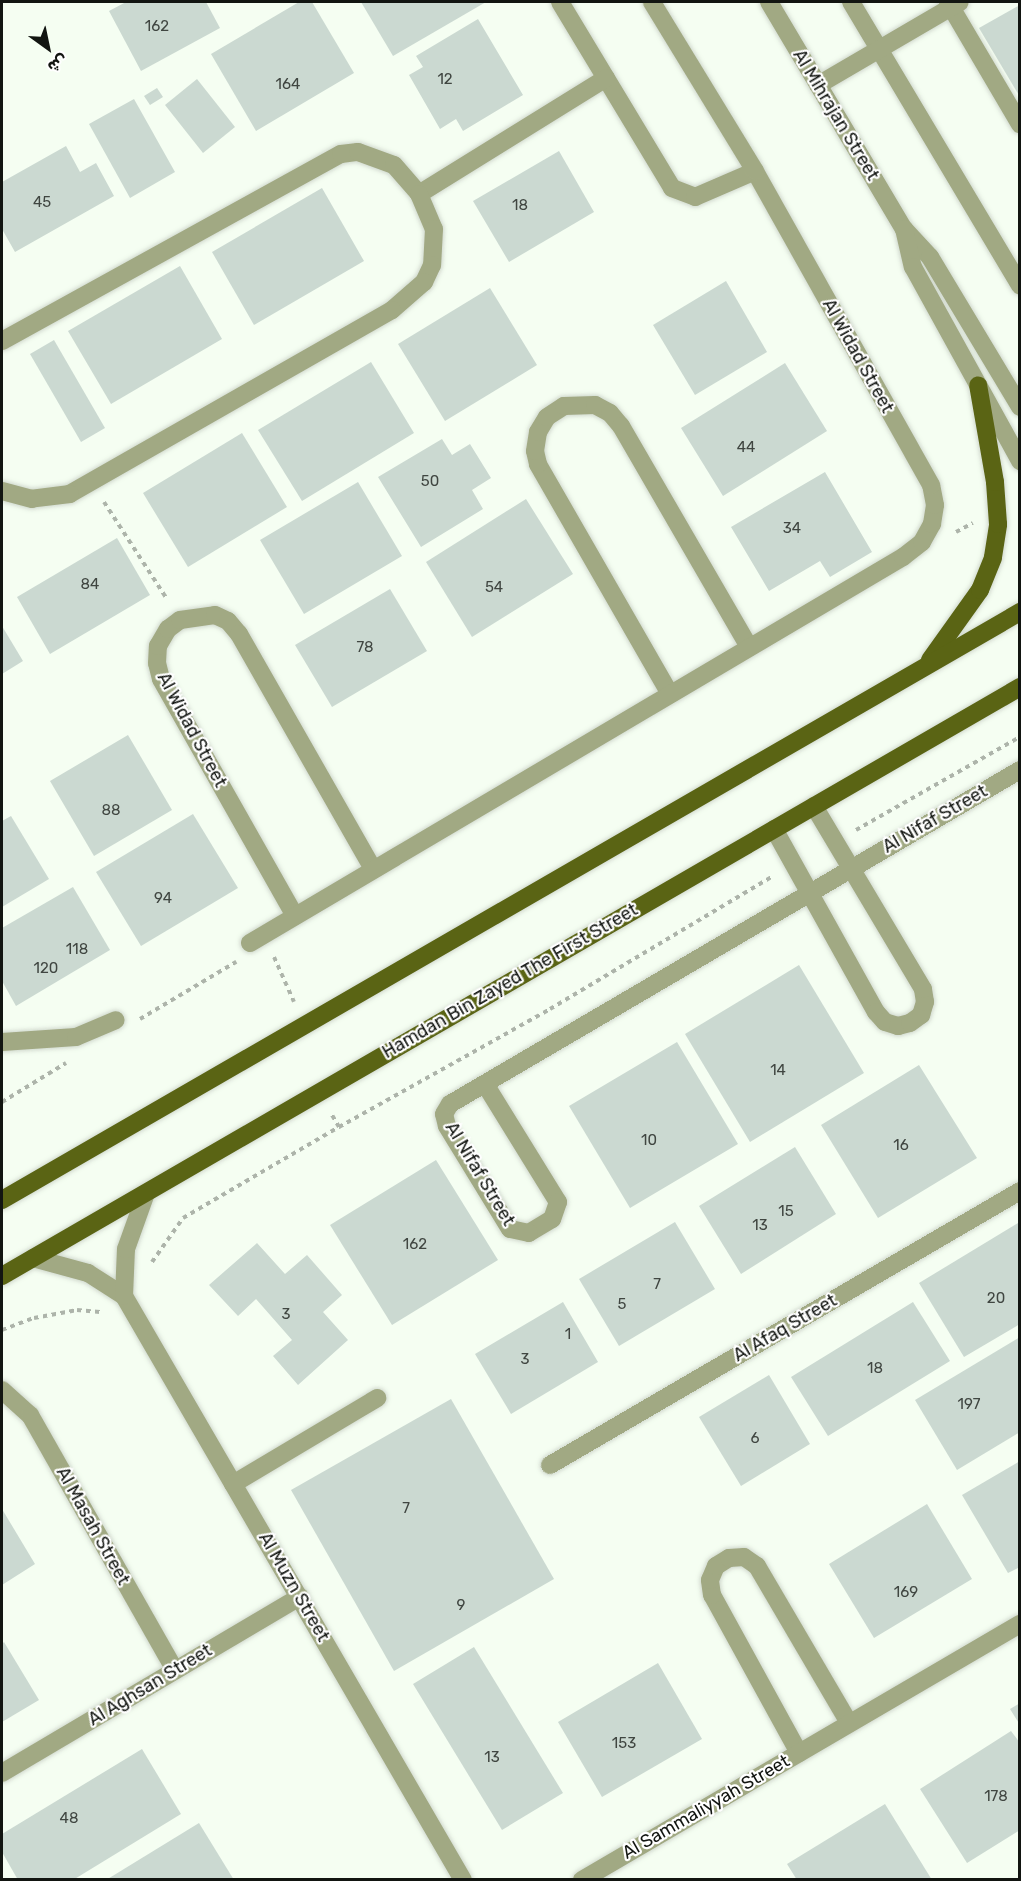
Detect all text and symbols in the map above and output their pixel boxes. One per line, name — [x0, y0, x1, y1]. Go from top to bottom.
north arrow — [18, 18, 78, 78]
house number: 162 — [145, 18, 169, 36]
street label: Al Mihrajan Street — [788, 46, 884, 184]
text: ش — [44, 50, 72, 77]
house number: 12 — [437, 71, 453, 89]
house number: 164 — [276, 76, 300, 94]
house number: 45 — [33, 194, 51, 212]
house number: 18 — [512, 197, 528, 215]
street label: Al Widad Street — [818, 295, 898, 417]
house number: 44 — [737, 439, 755, 457]
house number: 50 — [421, 473, 439, 491]
house number: 34 — [783, 520, 801, 538]
house number: 84 — [81, 576, 99, 594]
house number: 54 — [485, 579, 503, 597]
house number: 78 — [356, 639, 374, 657]
street label: Al Widad Street — [153, 669, 231, 791]
street label: Al Nifaf Street — [879, 780, 991, 858]
house number: 88 — [101, 802, 121, 820]
house number: 94 — [154, 890, 172, 908]
street label: Hamdan Bin Zayed The First Street — [378, 899, 642, 1063]
house number: 118 — [66, 941, 88, 959]
house number: 120 — [34, 960, 58, 978]
house number: 14 — [770, 1062, 786, 1080]
street label: Al Nifaf Street — [440, 1118, 520, 1230]
house number: 10 — [641, 1132, 657, 1150]
house number: 16 — [893, 1137, 909, 1155]
house number: 15 — [778, 1203, 794, 1221]
house number: 13 — [752, 1217, 768, 1235]
house number: 162 — [403, 1236, 427, 1254]
house number: 7 — [653, 1276, 661, 1294]
street label: Al Afaq Street — [729, 1290, 841, 1366]
house number: 20 — [987, 1290, 1005, 1308]
house number: 5 — [618, 1296, 626, 1314]
house number: 3 — [281, 1306, 291, 1324]
house number: 1 — [565, 1326, 571, 1344]
house number: 3 — [520, 1351, 530, 1369]
house number: 18 — [867, 1360, 883, 1378]
house number: 197 — [957, 1396, 981, 1414]
house number: 6 — [750, 1430, 760, 1448]
street label: Al Masah Street — [52, 1463, 134, 1589]
house number: 7 — [402, 1500, 410, 1518]
street label: Al Muzn Street — [254, 1529, 334, 1645]
house number: 169 — [894, 1584, 918, 1602]
house number: 9 — [457, 1597, 465, 1615]
street label: Al Aghsan Street — [84, 1639, 216, 1731]
house number: 153 — [612, 1735, 636, 1753]
house number: 13 — [484, 1749, 500, 1767]
street label: Al Sammaliyyah Street — [619, 1750, 793, 1864]
house number: 178 — [984, 1788, 1008, 1806]
house number: 48 — [60, 1810, 78, 1828]

